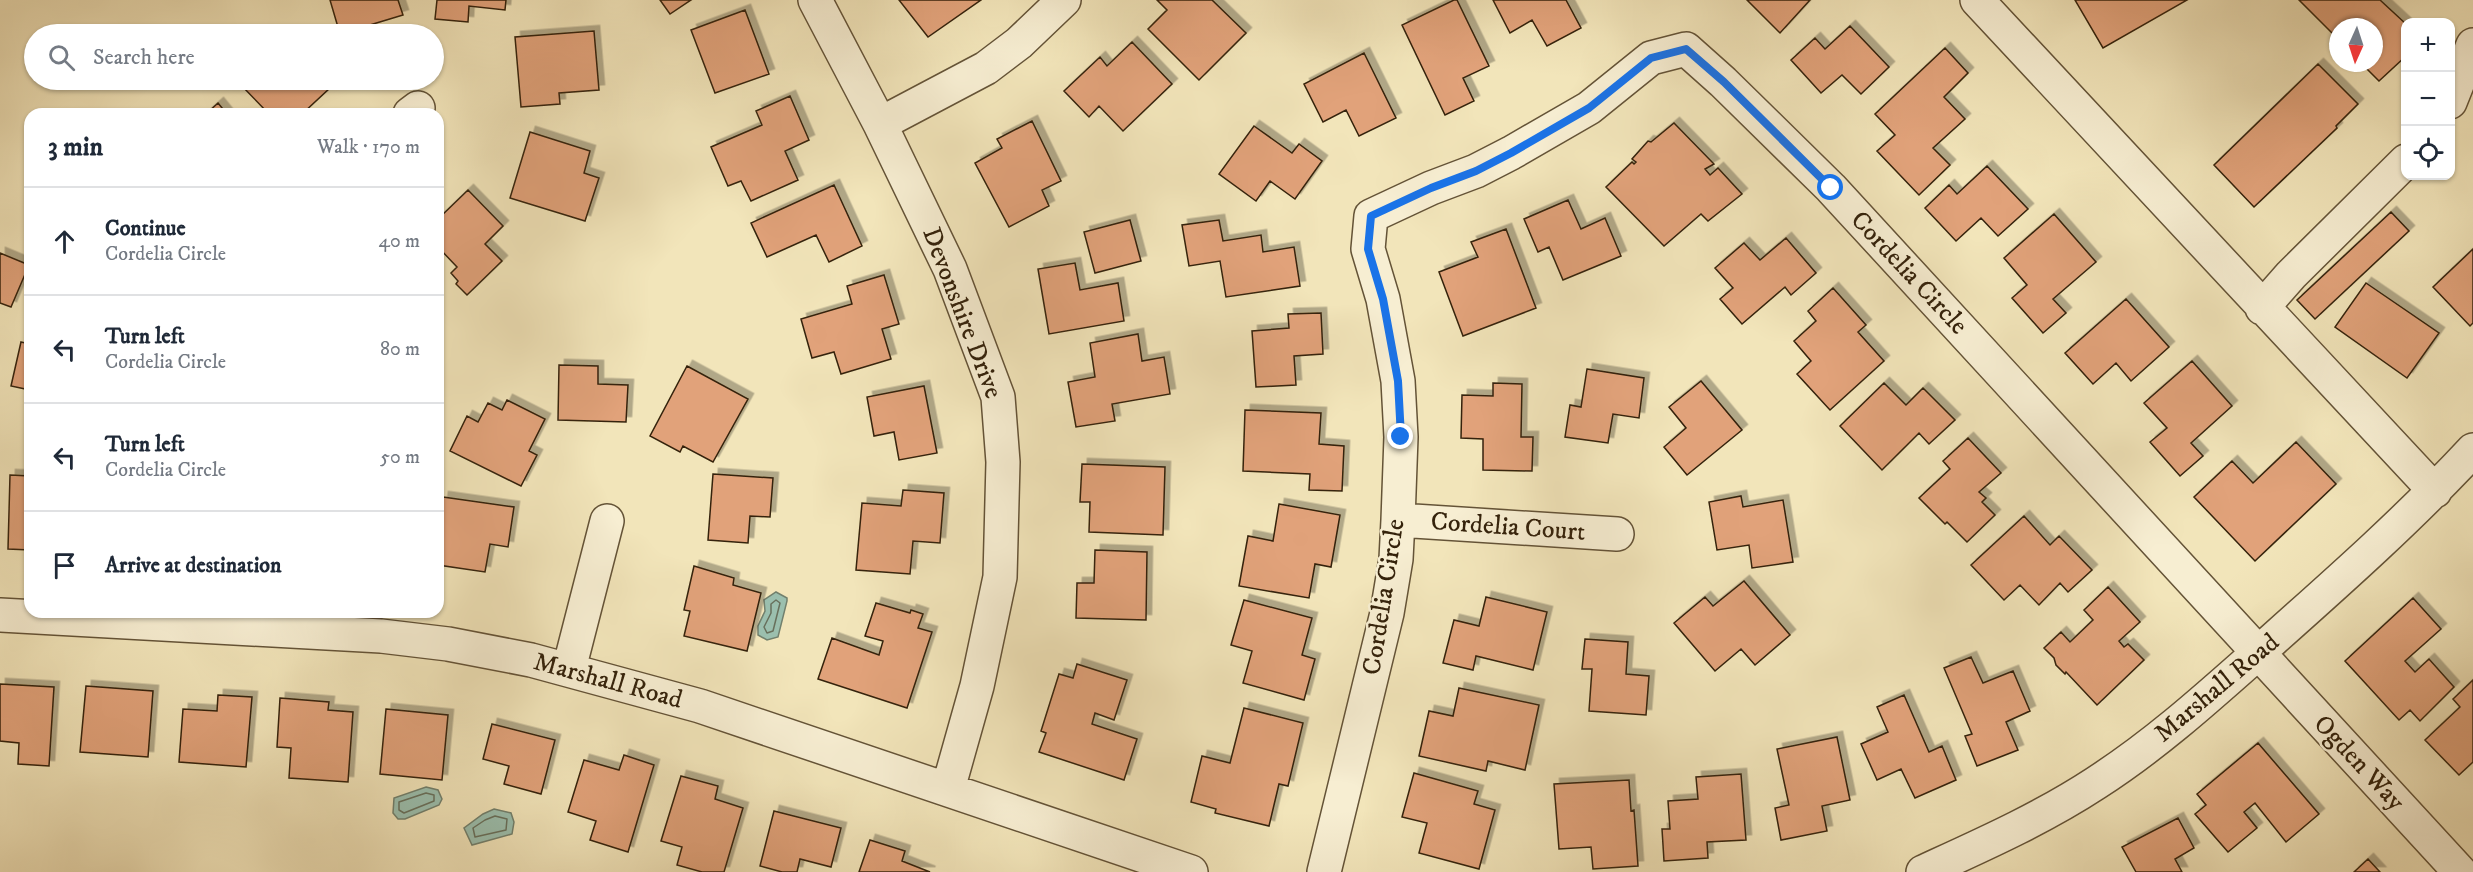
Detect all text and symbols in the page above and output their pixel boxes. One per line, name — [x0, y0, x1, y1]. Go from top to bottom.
north arrow — [2329, 18, 2383, 72]
map controls — [2401, 18, 2455, 180]
button: + — [2401, 18, 2455, 72]
search box — [24, 24, 444, 90]
icon: search — [45, 41, 78, 74]
text: Search here — [93, 44, 195, 71]
button: − — [2401, 72, 2455, 126]
button: locate — [2401, 126, 2455, 180]
text: 3 min — [48, 131, 103, 164]
text: Walk · 170 m — [317, 135, 420, 160]
route start — [1817, 174, 1843, 200]
street label: Cordelia Circle — [1843, 204, 1975, 342]
text: Continue — [105, 215, 186, 242]
street label: Devonshire Drive — [914, 223, 1010, 403]
icon: ahead — [48, 225, 81, 258]
text: 40 m — [378, 229, 420, 254]
text: Cordelia Circle — [105, 242, 226, 267]
text: Turn left — [105, 323, 185, 350]
icon: left — [48, 333, 81, 366]
text: 80 m — [380, 337, 420, 362]
text: Cordelia Circle — [105, 350, 226, 375]
route end — [1387, 423, 1413, 449]
text: Turn left — [105, 431, 185, 458]
icon: left — [48, 441, 81, 474]
text: 50 m — [380, 445, 420, 470]
text: Cordelia Circle — [105, 458, 226, 483]
street label: Cordelia Court — [1430, 505, 1586, 549]
street label: Cordelia Circle — [1355, 517, 1413, 677]
icon: arrive — [48, 549, 81, 582]
text: Arrive at destination — [105, 552, 282, 579]
street label: Marshall Road — [2148, 626, 2286, 750]
street label: Marshall Road — [530, 645, 686, 717]
street label: Ogden Way — [2306, 708, 2412, 818]

